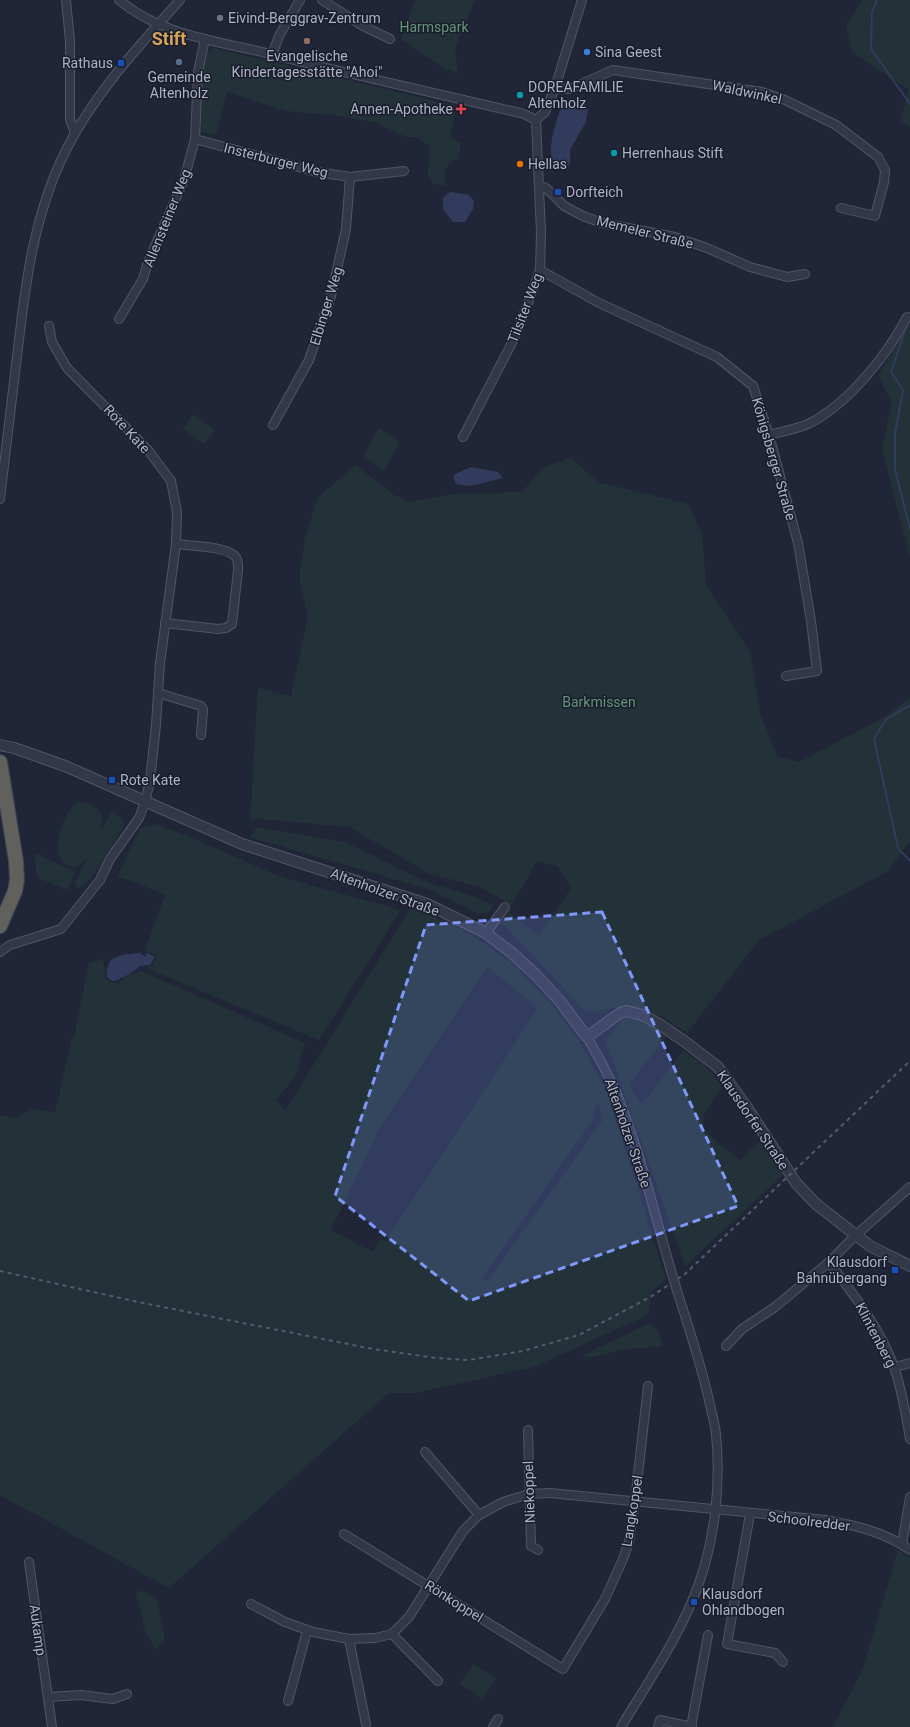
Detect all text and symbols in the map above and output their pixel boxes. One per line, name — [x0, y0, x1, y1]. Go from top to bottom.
place label: Eivind-Berggrav-Zentrum — [228, 10, 381, 26]
marker: Eivind-Berggrav-Zentrum — [215, 13, 225, 23]
park label: Harmspark — [399, 19, 469, 35]
district label: Stift — [152, 28, 186, 49]
marker: Evangelische Kindertagesstätte "Ahoi" — [302, 36, 312, 46]
place label: Sina Geest — [595, 44, 662, 60]
marker: Sina Geest — [582, 47, 592, 57]
place label: Evangelische Kindertagesstätte "Ahoi" — [232, 48, 382, 80]
place label: Rathaus — [62, 55, 113, 71]
marker: Gemeinde Altenholz — [174, 57, 184, 67]
marker: Rathaus — [116, 58, 126, 68]
place label: Gemeinde Altenholz — [147, 69, 211, 101]
street label: Waldwinkel — [711, 77, 783, 107]
place label: DOREAFAMILIE Altenholz — [528, 79, 624, 111]
marker: DOREAFAMILIE Altenholz — [515, 90, 525, 100]
place label: Annen-Apotheke — [350, 101, 453, 117]
marker: Annen-Apotheke — [456, 104, 466, 114]
street label: Insterburger Weg — [222, 139, 330, 181]
place label: Herrenhaus Stift — [622, 145, 724, 161]
marker: Herrenhaus Stift — [609, 148, 619, 158]
place label: Hellas — [528, 156, 567, 172]
marker: Hellas — [515, 159, 525, 169]
street label: Allensteiner Weg — [140, 167, 194, 269]
place label: Dorfteich — [566, 184, 623, 200]
marker: Dorfteich — [553, 187, 563, 197]
street label: Memeler Straße — [595, 212, 695, 252]
street label: Elbinger Weg — [306, 265, 346, 347]
street label: Tilsiter Weg — [504, 271, 546, 345]
street label: Königsberger Straße — [749, 396, 799, 522]
street label: Rote Kate — [101, 401, 153, 457]
park label: Barkmissen — [562, 694, 636, 710]
place label: Rote Kate — [120, 772, 181, 788]
marker: Rote Kate — [107, 775, 117, 785]
street label: Altenholzer Straße — [328, 865, 442, 919]
street label: Klausdorfer Straße — [714, 1067, 792, 1173]
street label: Altenholzer Straße — [602, 1076, 654, 1190]
place label: Klausdorf Bahnübergang — [797, 1254, 887, 1286]
marker: Klausdorf Bahnübergang — [890, 1265, 900, 1275]
street label: Klintenberg — [852, 1300, 900, 1370]
street label: Niekoppel — [520, 1461, 538, 1523]
street label: Langkoppel — [618, 1474, 646, 1548]
street label: Schoolredder — [767, 1508, 851, 1534]
street label: Rönkoppel — [422, 1577, 486, 1625]
place label: Klausdorf Ohlandbogen — [702, 1586, 785, 1618]
marker: Klausdorf Ohlandbogen — [689, 1597, 699, 1607]
street label: Aukamp — [26, 1603, 50, 1657]

